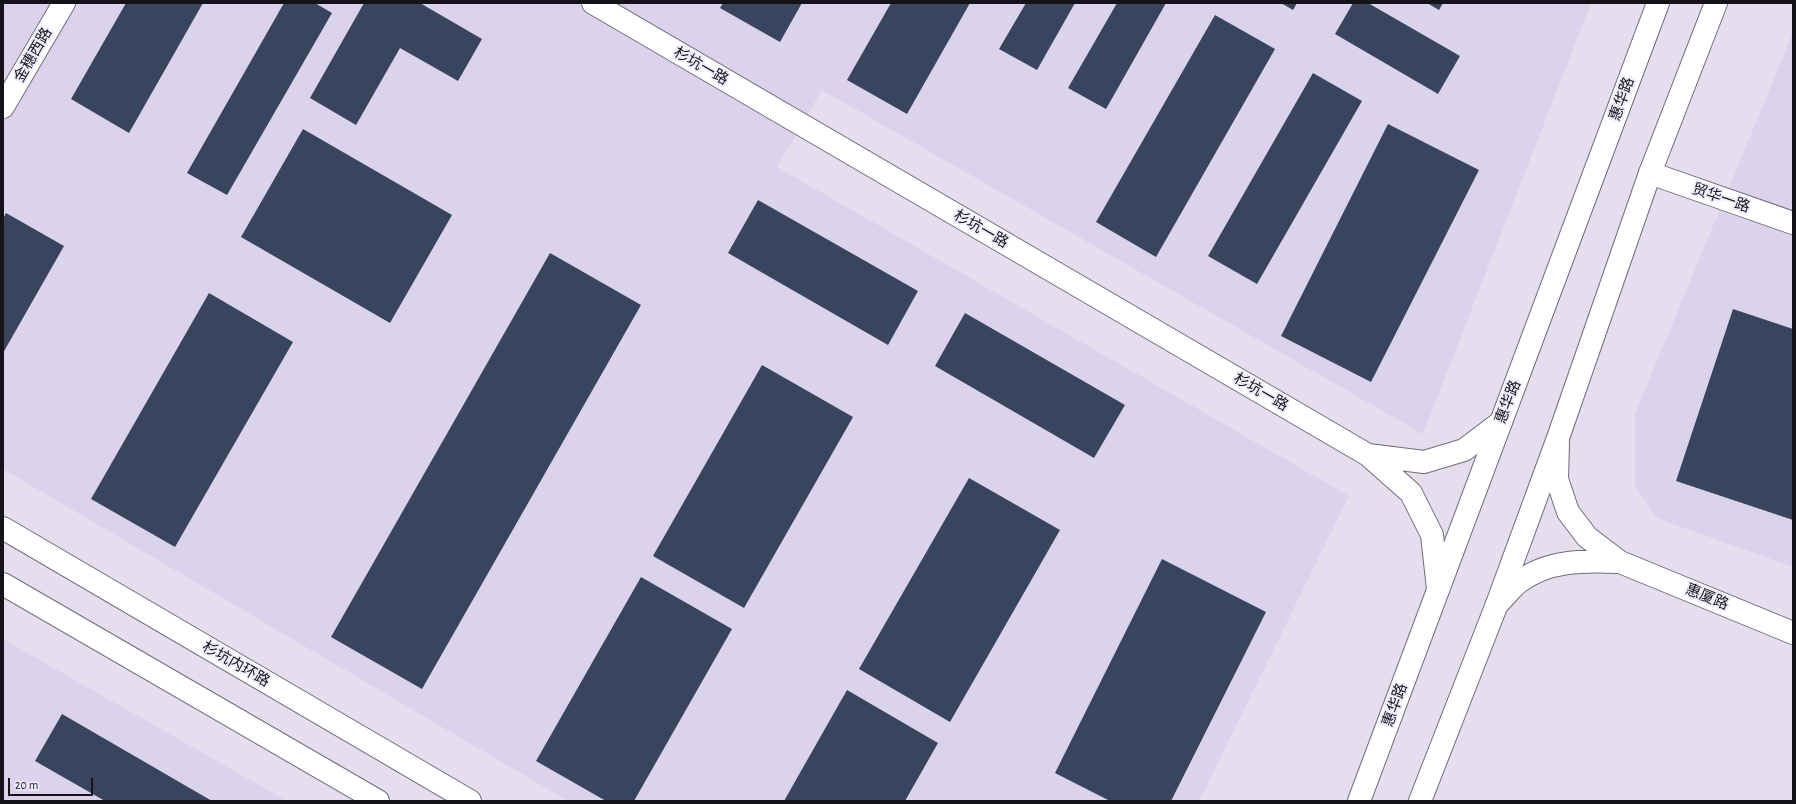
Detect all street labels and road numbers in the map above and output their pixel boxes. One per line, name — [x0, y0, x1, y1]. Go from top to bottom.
street label: 金穗西路 — [10, 25, 56, 85]
street label: 杉坑一路 — [671, 43, 731, 89]
street label: 惠华路 — [1606, 75, 1638, 123]
street label: 贸华一路 — [1690, 180, 1752, 216]
street label: 杉坑一路 — [951, 206, 1011, 252]
street label: 杉坑一路 — [1231, 369, 1291, 415]
street label: 惠华路 — [1492, 378, 1524, 426]
street label: 惠厦路 — [1683, 580, 1731, 614]
street label: 杉坑内环路 — [199, 637, 273, 691]
street label: 惠华路 — [1379, 681, 1411, 729]

